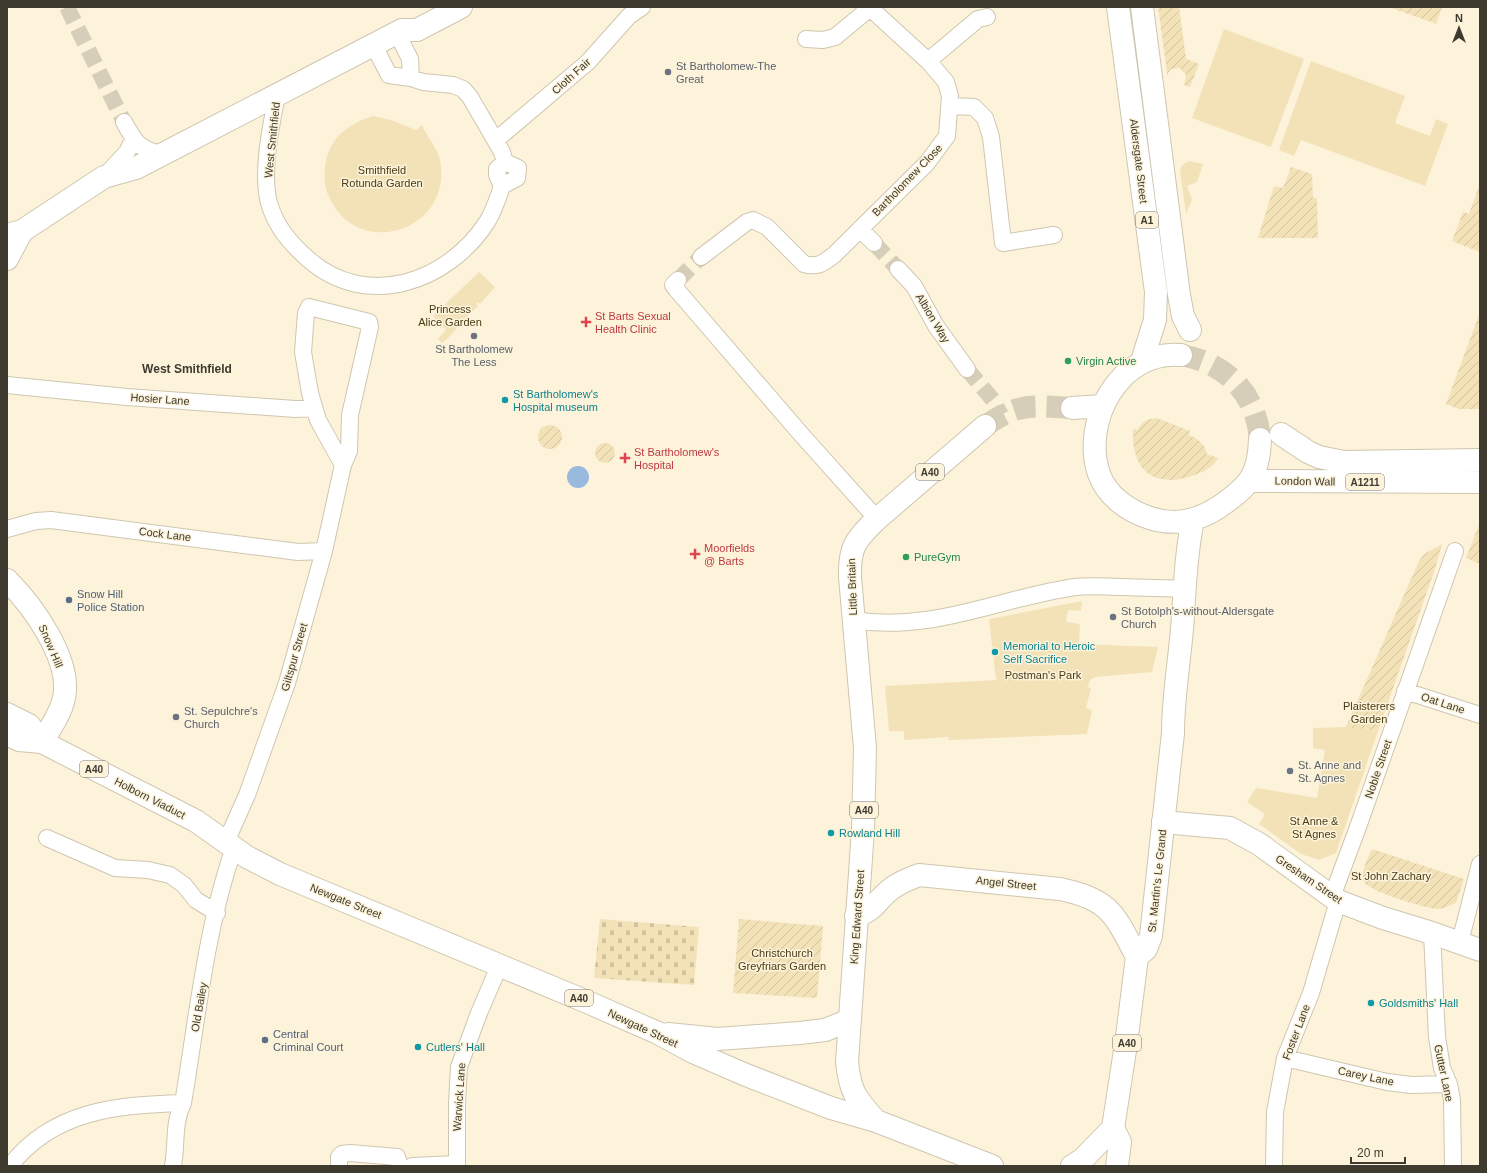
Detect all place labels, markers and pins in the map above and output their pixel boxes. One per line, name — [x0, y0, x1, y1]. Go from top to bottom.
place label: St Bartholomew-The Great — [676, 60, 776, 85]
marker: St Bartholomew-The Great — [663, 67, 673, 77]
place label: St Barts Sexual Health Clinic — [595, 310, 671, 335]
marker: St Barts Sexual Health Clinic — [580, 316, 592, 328]
marker: St Bartholomew The Less — [469, 331, 479, 341]
place label: St Bartholomew The Less — [435, 343, 513, 368]
place label: Virgin Active — [1076, 355, 1136, 367]
marker: Virgin Active — [1063, 356, 1073, 366]
place label: St Bartholomew's Hospital museum — [513, 388, 599, 413]
marker: St Bartholomew's Hospital museum — [500, 395, 510, 405]
place label: St Bartholomew's Hospital — [634, 446, 720, 471]
marker: St Bartholomew's Hospital — [619, 452, 631, 464]
place label: Moorfields @ Barts — [704, 542, 755, 567]
marker: Moorfields @ Barts — [689, 548, 701, 560]
place label: PureGym — [914, 551, 960, 563]
marker: PureGym — [901, 552, 911, 562]
place label: Snow Hill Police Station — [77, 588, 144, 613]
marker: Snow Hill Police Station — [64, 595, 74, 605]
place label: St Botolph's-without-Aldersgate Church — [1121, 605, 1274, 630]
marker: St Botolph's-without-Aldersgate Church — [1108, 612, 1118, 622]
place label: Memorial to Heroic Self Sacrifice — [1003, 640, 1096, 665]
marker: Memorial to Heroic Self Sacrifice — [990, 647, 1000, 657]
place label: St. Sepulchre's Church — [184, 705, 258, 730]
marker: St. Sepulchre's Church — [171, 712, 181, 722]
place label: St. Anne and St. Agnes — [1298, 759, 1361, 784]
marker: St. Anne and St. Agnes — [1285, 766, 1295, 776]
place label: Rowland Hill — [839, 827, 900, 839]
marker: Rowland Hill — [826, 828, 836, 838]
place label: Goldsmiths' Hall — [1379, 997, 1458, 1009]
marker: Goldsmiths' Hall — [1366, 998, 1376, 1008]
place label: Central Criminal Court — [273, 1028, 343, 1053]
marker: Central Criminal Court — [260, 1035, 270, 1045]
place label: Cutlers' Hall — [426, 1041, 485, 1053]
marker: Cutlers' Hall — [413, 1042, 423, 1052]

